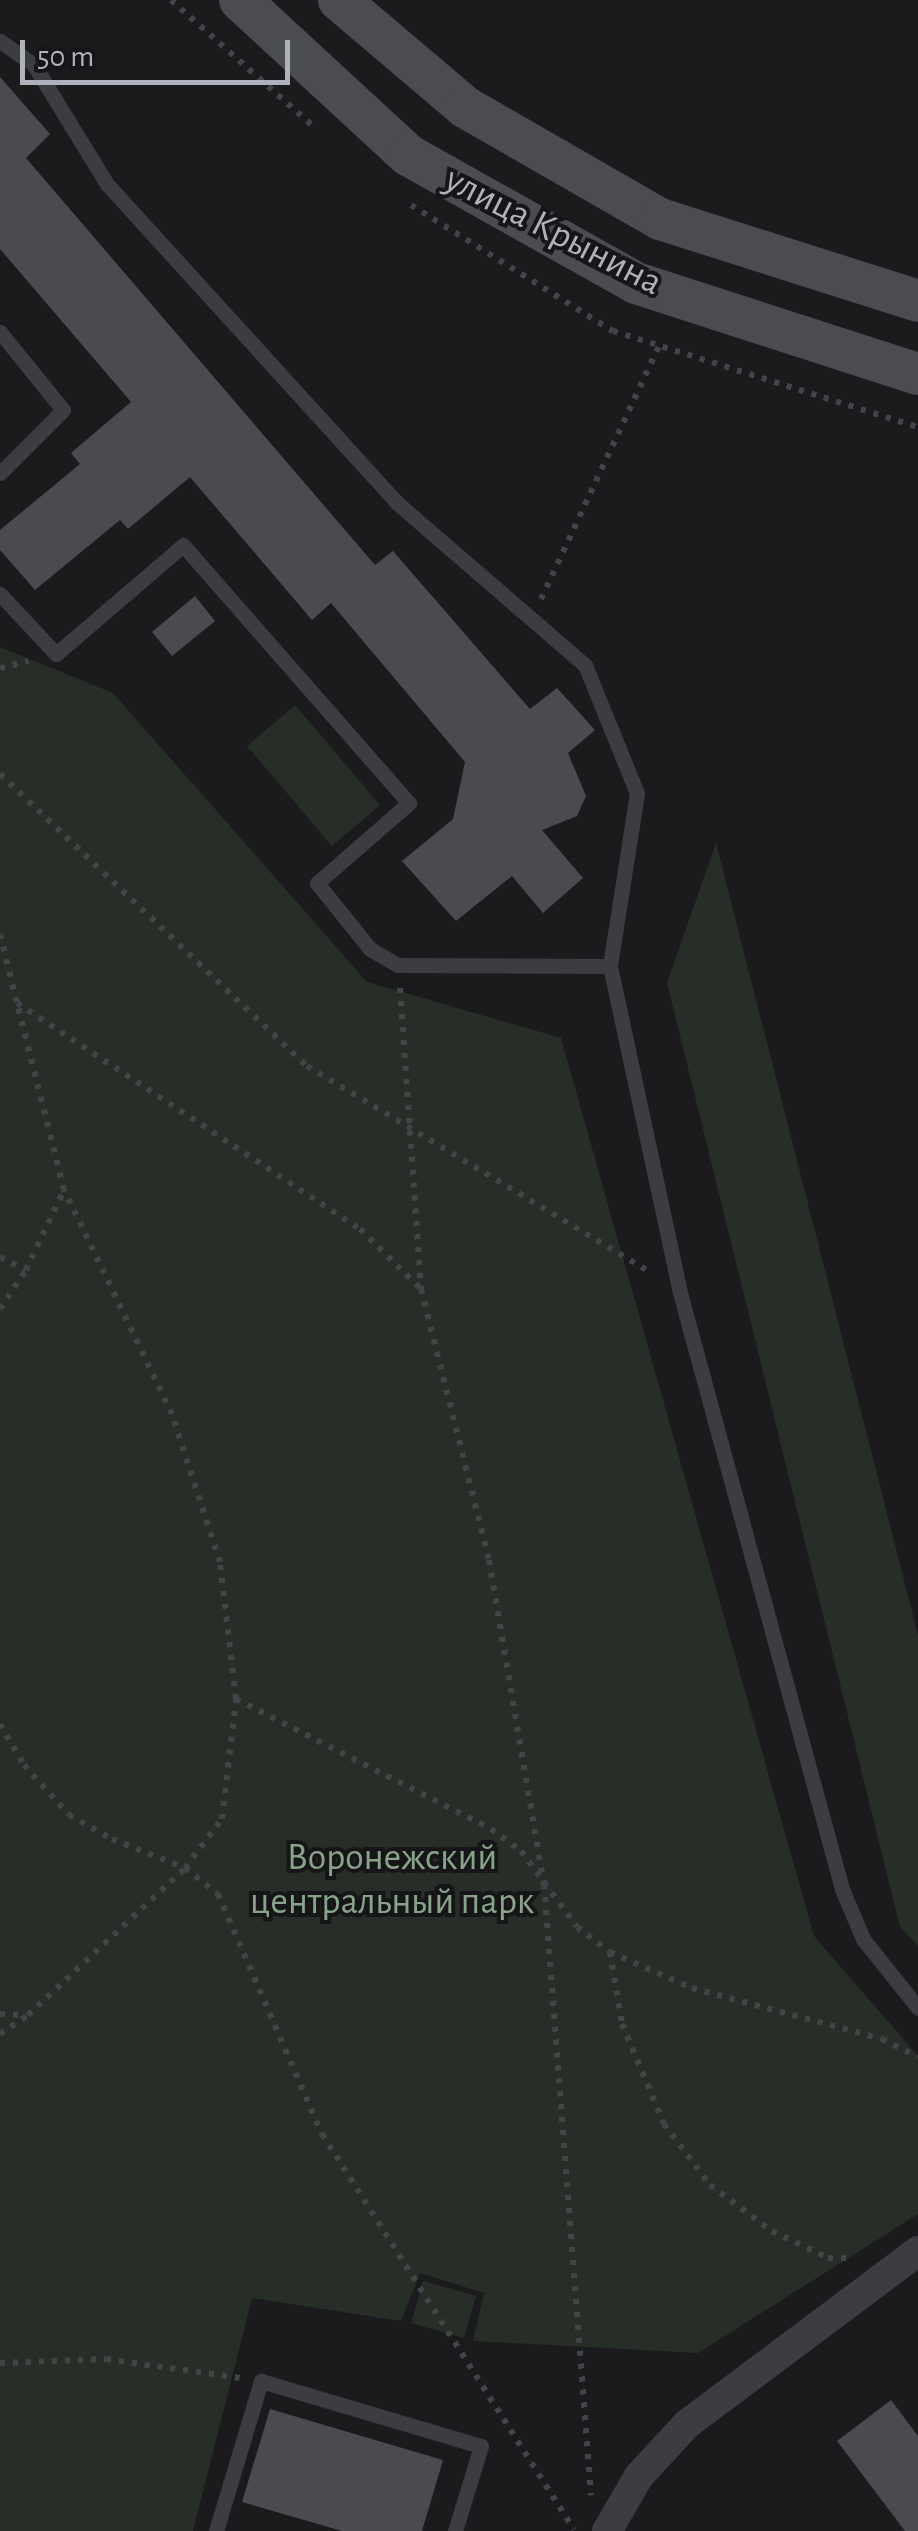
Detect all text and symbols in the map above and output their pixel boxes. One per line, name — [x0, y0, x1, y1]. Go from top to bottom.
scale bar — [25, 20, 295, 82]
text: 50 m — [37, 42, 94, 72]
street label: улица Крынина — [437, 158, 669, 306]
park label: Воронежский центральный парк — [250, 1836, 534, 1926]

